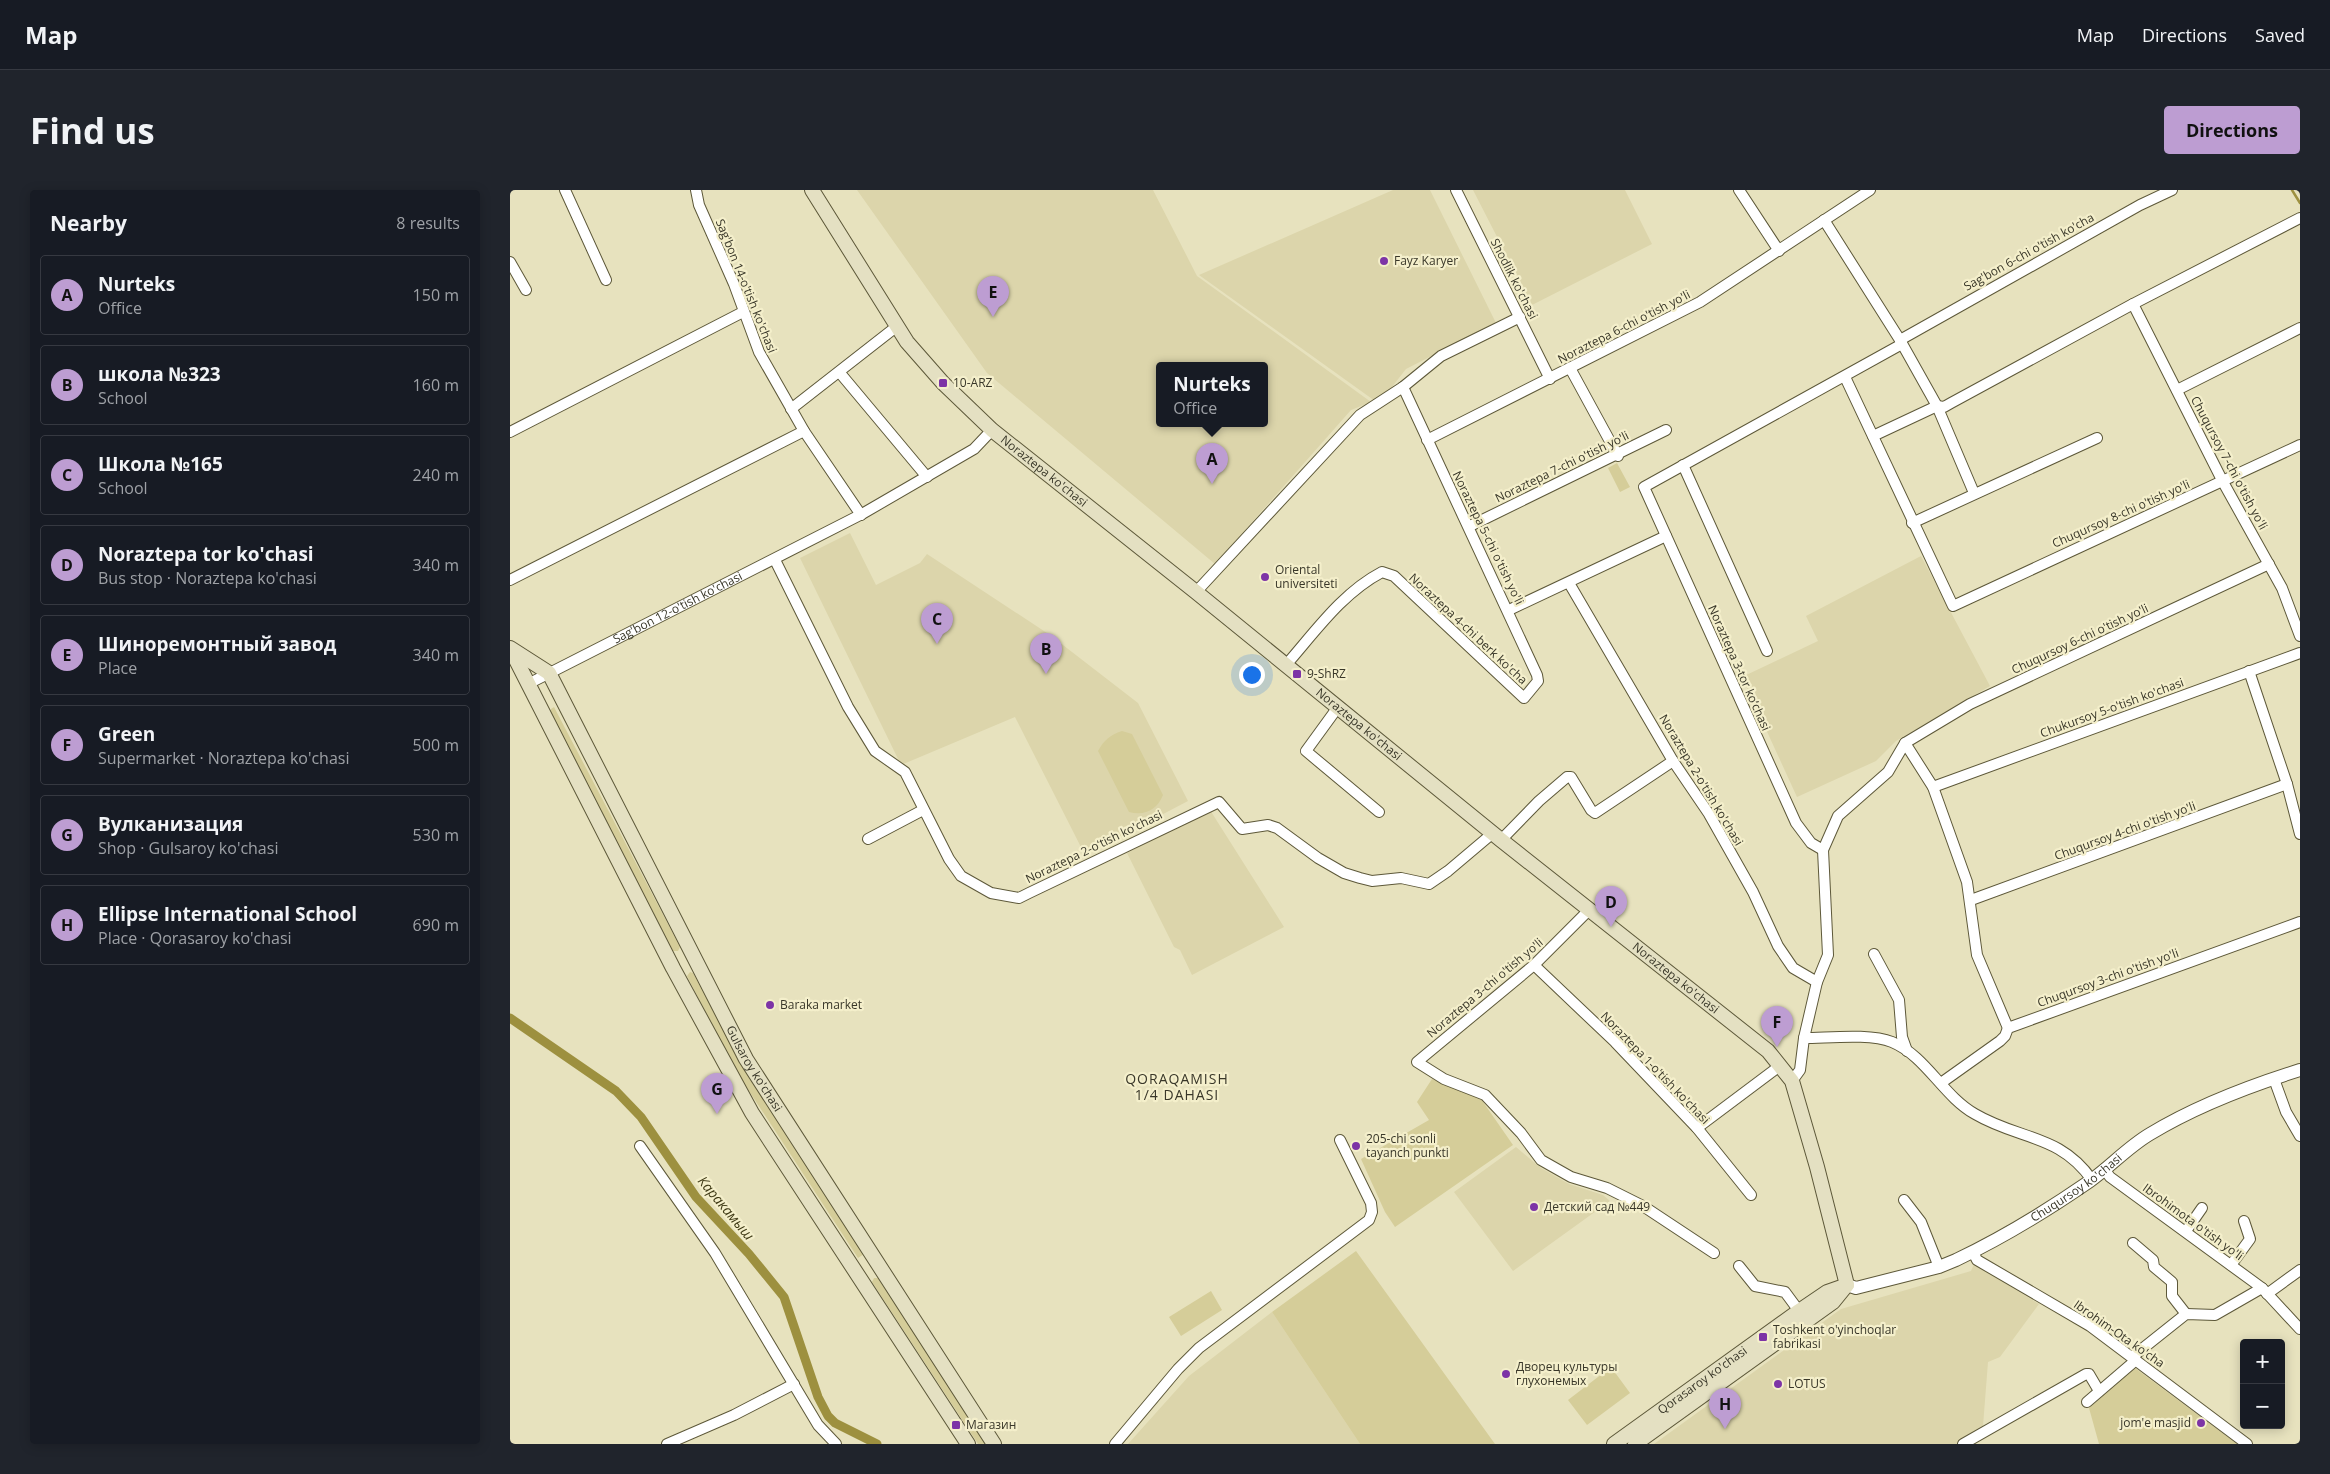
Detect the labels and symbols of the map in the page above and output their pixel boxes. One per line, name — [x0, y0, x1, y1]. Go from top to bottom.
street label: Sag'bon 6-chi o'tish ko'cha — [1960, 209, 2097, 295]
street label: Sag'bon 14-o'tish ko'chasi — [712, 216, 781, 355]
street label: Shodlik ko'chasi — [1487, 235, 1542, 322]
place label: Fayz Karyer — [1394, 252, 1458, 269]
marker: Fayz Karyer — [1378, 255, 1390, 267]
pin: E — [977, 276, 1009, 317]
street label: Noraztepa 6-chi o'tish yo'li — [1554, 286, 1693, 367]
place label: 10-ARZ — [953, 374, 993, 391]
marker: 10-ARZ — [937, 377, 949, 389]
street label: Chuqursoy 7-chi o'tish yo'li — [2187, 393, 2272, 533]
street label: Noraztepa 7-chi o'tish yo'li — [1492, 427, 1631, 506]
street label: Noraztepa ko'chasi — [997, 431, 1091, 511]
pin: A — [1196, 443, 1228, 484]
street label: Noraztepa 5-chi o'tish yo'li — [1449, 468, 1528, 607]
street label: Chuqursoy 8-chi o'tish yo'li — [2049, 475, 2192, 552]
place label: Oriental universiteti — [1275, 561, 1337, 592]
street label: Sag'bon 12-o'tish ko'chasi — [610, 567, 745, 647]
street label: Noraztepa 4-chi berk ko'cha — [1406, 569, 1531, 688]
marker: Oriental universiteti — [1259, 571, 1271, 583]
street label: Chuqursoy 6-chi o'tish yo'li — [2009, 599, 2151, 678]
street label: Noraztepa 3-tor ko‘chasi — [1704, 602, 1775, 733]
pin: C — [921, 603, 953, 644]
pin: B — [1030, 633, 1062, 674]
your location — [1239, 662, 1265, 688]
place label: 9-ShRZ — [1307, 665, 1346, 682]
marker: 9-ShRZ — [1291, 668, 1303, 680]
street label: Chukursoy 5-o'tish ko'chasi — [2038, 674, 2186, 741]
street label: Noraztepa ko'chasi — [1312, 684, 1406, 764]
street label: Noraztepa 2-o'tish ko'chasi — [1655, 711, 1747, 849]
street label: Chuqursoy 4-chi o'tish yo'li — [2052, 797, 2198, 864]
street label: Noraztepa 2-oʻtish ko'chasi — [1022, 806, 1165, 887]
pin: D — [1595, 886, 1627, 927]
street label: Noraztepa 3-chi o'tish yo'li — [1423, 934, 1546, 1041]
street label: Noraztepa ko'chasi — [1629, 938, 1723, 1017]
street label: Chuqursoy 3-chi o'tish yo'li — [2035, 944, 2181, 1011]
place label: Baraka market — [780, 996, 862, 1013]
marker: Baraka market — [764, 999, 776, 1011]
pin: F — [1761, 1006, 1793, 1047]
street label: Noraztepa 1-o'tish ko'chasi — [1597, 1008, 1714, 1128]
street label: Gulsaroy ko'chasi — [722, 1022, 787, 1115]
district label: QORAQAMISH 1/4 DAHASI — [1125, 1069, 1229, 1104]
pin: G — [701, 1073, 733, 1114]
place label: 205-chi sonli tayanch punkti — [1366, 1130, 1449, 1161]
marker: 205-chi sonli tayanch punkti — [1350, 1140, 1362, 1152]
street label: Chuqursoy ko'chasi — [2027, 1149, 2125, 1226]
water label: Каракамыш — [694, 1172, 759, 1244]
street label: Ibrohimota o'tish yo'li — [2139, 1179, 2247, 1264]
place label: Детский сад №449 — [1544, 1198, 1650, 1215]
marker: Детский сад №449 — [1528, 1201, 1540, 1213]
street label: Ibrohim-Ota ko'cha — [2070, 1296, 2168, 1371]
place label: Toshkent o'yinchoqlar fabrikasi — [1773, 1321, 1896, 1352]
marker: Toshkent o'yinchoqlar fabrikasi — [1757, 1331, 1769, 1343]
street label: Qorasaroy ko'chasi — [1654, 1342, 1750, 1418]
place label: Дворец культуры глухонемых — [1516, 1358, 1617, 1389]
marker: Дворец культуры глухонемых — [1500, 1368, 1512, 1380]
place label: LOTUS — [1788, 1375, 1826, 1392]
marker: LOTUS — [1772, 1378, 1784, 1390]
pin: H — [1709, 1388, 1741, 1429]
place label: jom'e masjid — [2119, 1414, 2191, 1431]
place label: Магазин — [966, 1416, 1016, 1433]
marker: jom'e masjid — [2195, 1417, 2207, 1429]
marker: Магазин — [950, 1419, 962, 1431]

